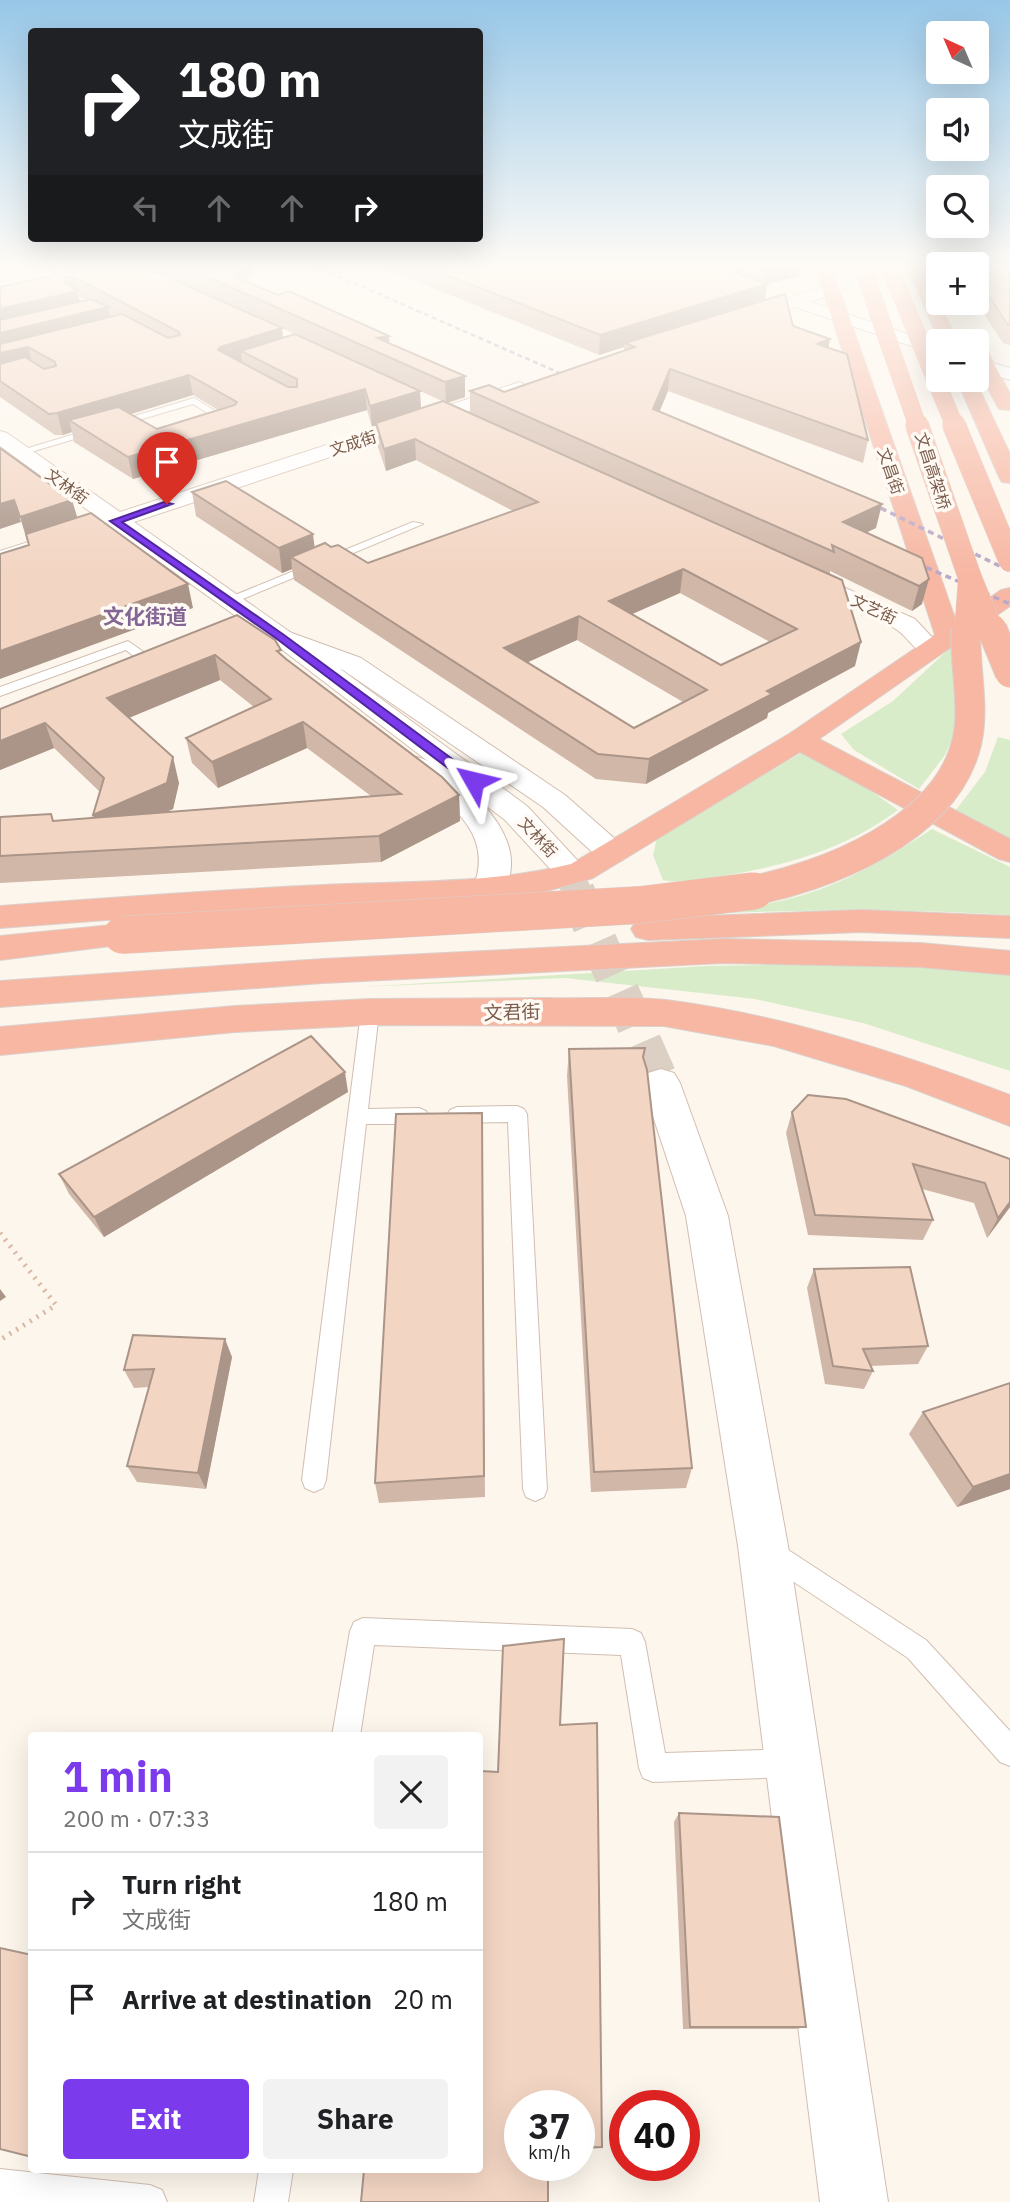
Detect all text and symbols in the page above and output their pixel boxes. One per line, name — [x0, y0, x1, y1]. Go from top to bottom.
north arrow — [926, 21, 989, 84]
map controls — [926, 21, 989, 392]
text: 180 m — [178, 47, 322, 110]
icon: right — [63, 56, 154, 147]
button: sound — [926, 98, 989, 161]
text: 文成街 — [178, 113, 274, 155]
button: search — [926, 175, 989, 238]
icon: left — [127, 189, 165, 227]
icon: ahead — [200, 189, 238, 227]
icon: ahead — [273, 189, 311, 227]
icon: right — [346, 189, 384, 227]
button: + — [926, 252, 989, 315]
button: − — [926, 329, 989, 392]
street label: 文成街 — [327, 426, 379, 460]
street label: 文昌高架桥 — [911, 430, 955, 512]
pin — [137, 432, 197, 504]
icon: arrive — [148, 443, 186, 481]
street label: 文昌街 — [874, 445, 908, 497]
street label: 文林街 — [42, 464, 92, 508]
street label: 文艺街 — [848, 590, 900, 628]
district label: 文化街道 — [103, 602, 187, 630]
position arrow — [437, 744, 511, 818]
street label: 文林街 — [514, 813, 562, 861]
street label: 文君街 — [483, 999, 541, 1025]
text: 1 min — [63, 1749, 173, 1804]
button: close — [374, 1755, 448, 1829]
text: 200 m · 07:33 — [63, 1803, 210, 1833]
text: Turn right — [122, 1867, 241, 1901]
icon: right — [63, 1882, 101, 1920]
text: 180 m — [372, 1884, 448, 1918]
text: 文成街 — [122, 1904, 191, 1934]
icon: arrive — [63, 1980, 101, 2018]
text: Arrive at destination — [122, 1982, 372, 2016]
text: 20 m — [393, 1982, 453, 2016]
button: Exit — [63, 2079, 249, 2159]
button: Share — [263, 2079, 448, 2159]
speed limit sign: 40 — [609, 2090, 700, 2181]
text: 37 — [528, 2103, 571, 2149]
text: km/h — [528, 2141, 571, 2164]

